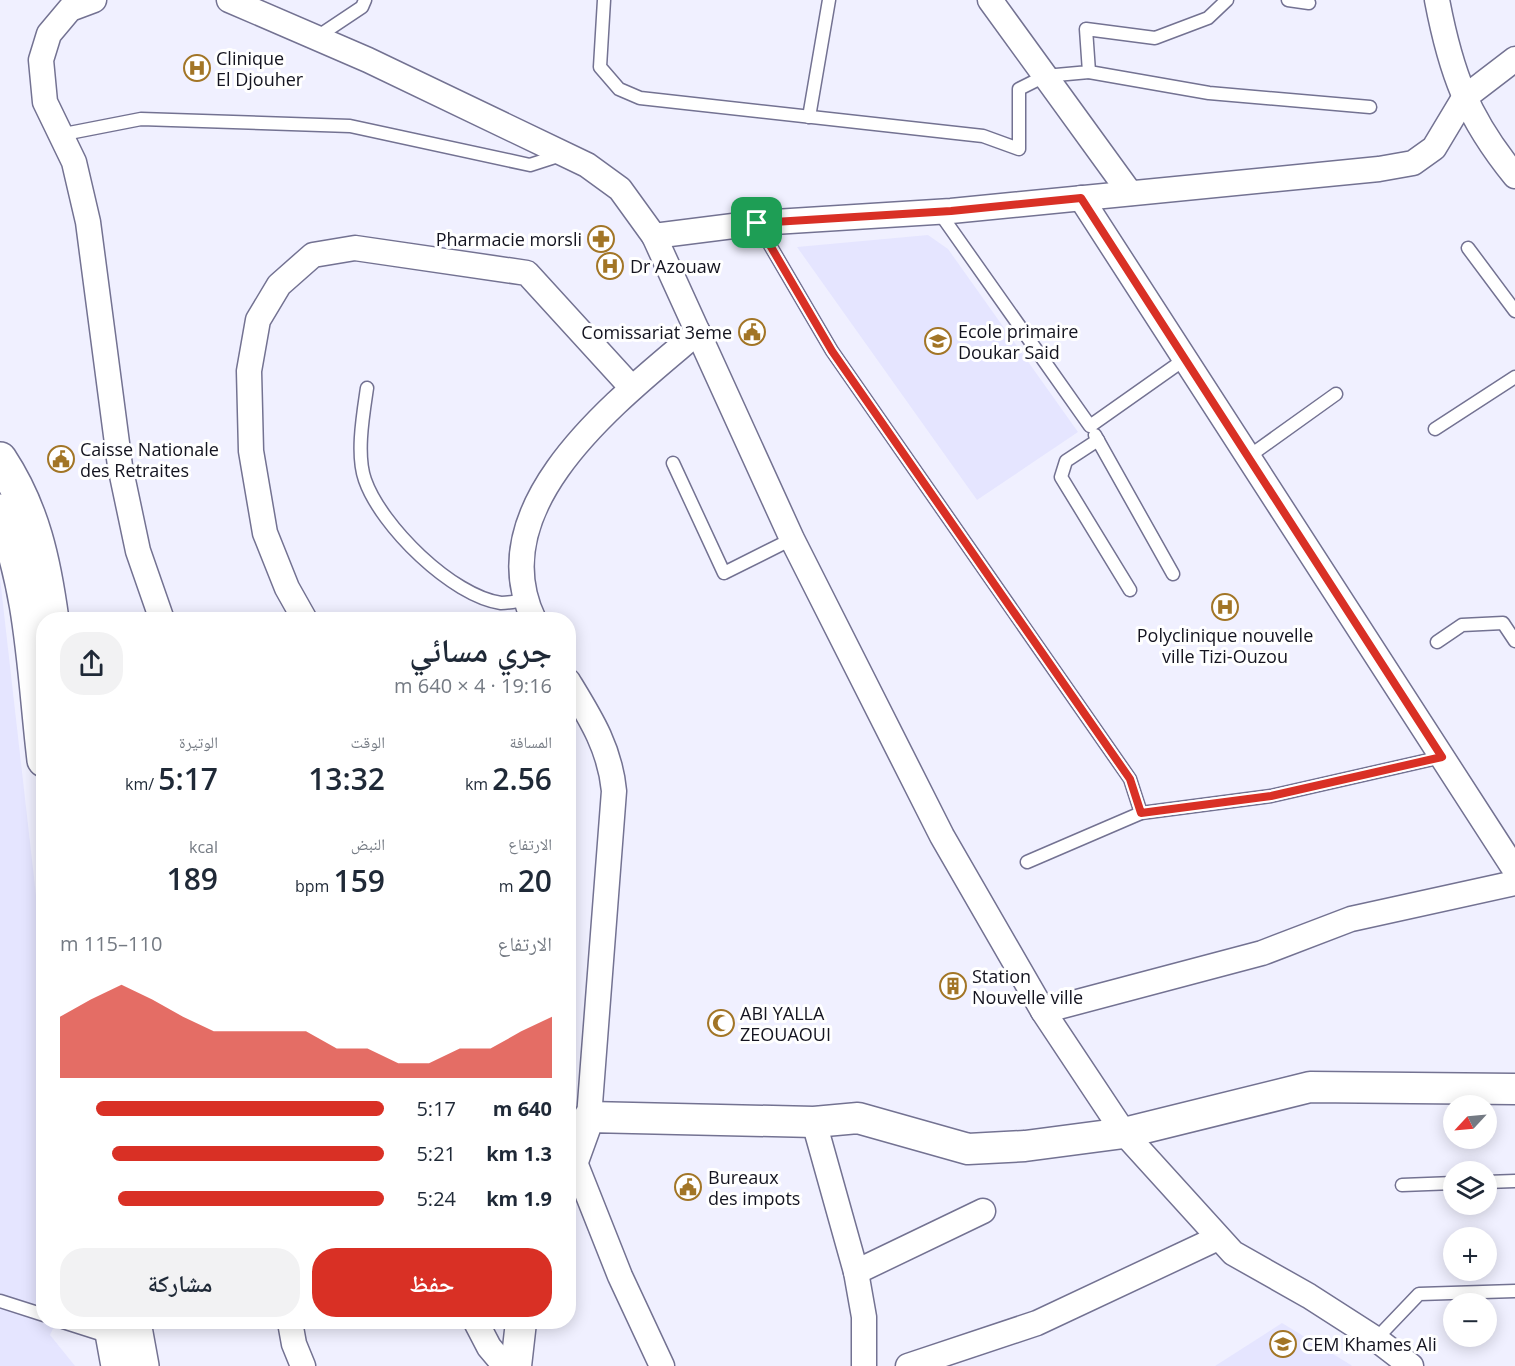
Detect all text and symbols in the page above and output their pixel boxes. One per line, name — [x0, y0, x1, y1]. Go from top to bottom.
place label: Clinique El Djouher — [216, 46, 304, 91]
hospital icon: Clinique El Djouher — [182, 53, 212, 83]
pin — [731, 197, 782, 248]
icon: arrive — [740, 206, 773, 239]
pharmacy icon: Pharmacie morsli — [586, 224, 616, 254]
place label: Pharmacie morsli — [436, 227, 582, 251]
hospital icon: Dr Azouaw — [595, 251, 625, 281]
place label: Dr Azouaw — [630, 254, 721, 278]
public building icon: Comissariat 3eme — [737, 317, 767, 347]
place label: Ecole primaire Doukar Said — [958, 319, 1078, 364]
place label: Comissariat 3eme — [581, 320, 732, 344]
school or university icon: Ecole primaire Doukar Said — [923, 326, 953, 356]
place label: Caisse Nationale des Retraites — [80, 437, 219, 482]
public building icon: Caisse Nationale des Retraites — [46, 444, 76, 474]
hospital icon: Polyclinique nouvelle ville Tizi-Ouzou — [1210, 592, 1240, 622]
place label: Polyclinique nouvelle ville Tizi-Ouzou — [1137, 623, 1313, 668]
text: جري مسائي — [409, 627, 552, 672]
button: share — [60, 632, 123, 695]
text: 19:16 · 4 × 640 m — [394, 672, 552, 699]
text: الوتيرة — [179, 731, 218, 753]
text: الوقت — [351, 731, 385, 753]
text: المسافة — [510, 731, 552, 753]
text: 5:17 — [158, 758, 218, 799]
text: 13:32 — [308, 758, 385, 799]
text: 2.56 — [492, 758, 552, 799]
text: /km — [125, 773, 158, 795]
text: km — [465, 773, 492, 795]
text: النبض — [351, 833, 385, 855]
text: الارتفاع — [508, 833, 552, 855]
text: kcal — [189, 836, 218, 858]
text: 189 — [167, 858, 218, 899]
text: 159 — [334, 860, 385, 901]
text: 20 — [518, 860, 552, 901]
text: bpm — [295, 875, 334, 897]
text: m — [499, 875, 518, 897]
text: 110–115 m — [60, 930, 162, 957]
text: الارتفاع — [497, 930, 552, 957]
place label: Station Nouvelle ville — [972, 964, 1083, 1009]
building icon: Station Nouvelle ville — [938, 971, 968, 1001]
place label: ABI YALLA ZEOUAOUI — [740, 1001, 831, 1046]
mosque icon: ABI YALLA ZEOUAOUI — [706, 1008, 736, 1038]
text: 5:17 — [416, 1095, 456, 1122]
text: 640 m — [493, 1095, 552, 1122]
north arrow — [1443, 1095, 1497, 1149]
map controls — [1443, 1095, 1497, 1347]
text: 5:21 — [416, 1140, 456, 1167]
text: 1.3 km — [486, 1140, 552, 1167]
button: layers — [1443, 1161, 1497, 1215]
place label: Bureaux des impots — [708, 1165, 800, 1210]
public building icon: Bureaux des impots — [673, 1172, 703, 1202]
text: 5:24 — [416, 1185, 456, 1212]
text: 1.9 km — [486, 1185, 552, 1212]
button: + — [1443, 1227, 1497, 1281]
button: مشاركة — [60, 1248, 300, 1317]
button: حفظ — [312, 1248, 552, 1317]
button: − — [1443, 1293, 1497, 1347]
school or university icon: CEM Khames Ali — [1268, 1329, 1298, 1359]
place label: CEM Khames Ali — [1302, 1332, 1437, 1356]

